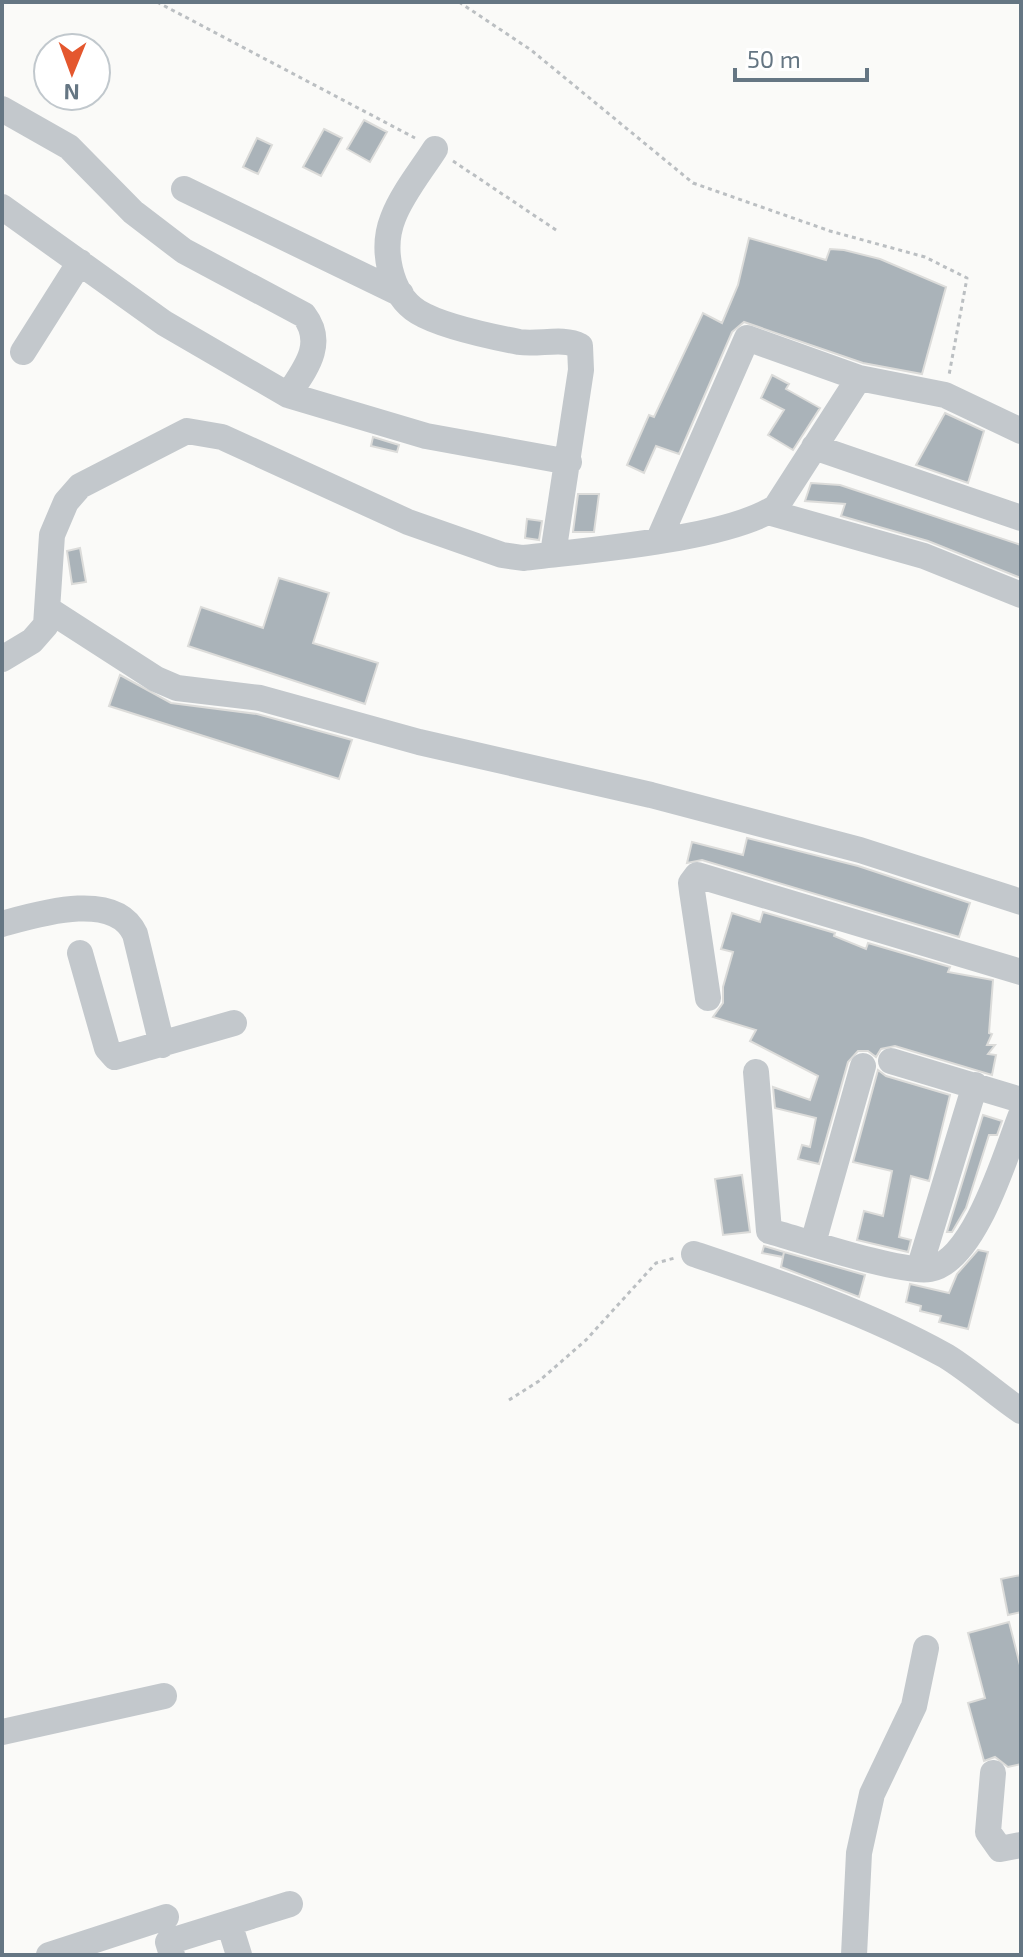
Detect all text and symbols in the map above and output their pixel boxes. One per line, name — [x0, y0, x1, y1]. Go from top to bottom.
north arrow — [32, 32, 112, 112]
scale bar — [735, 32, 867, 82]
text: 50 m — [747, 44, 801, 73]
text: N — [63, 80, 80, 106]

